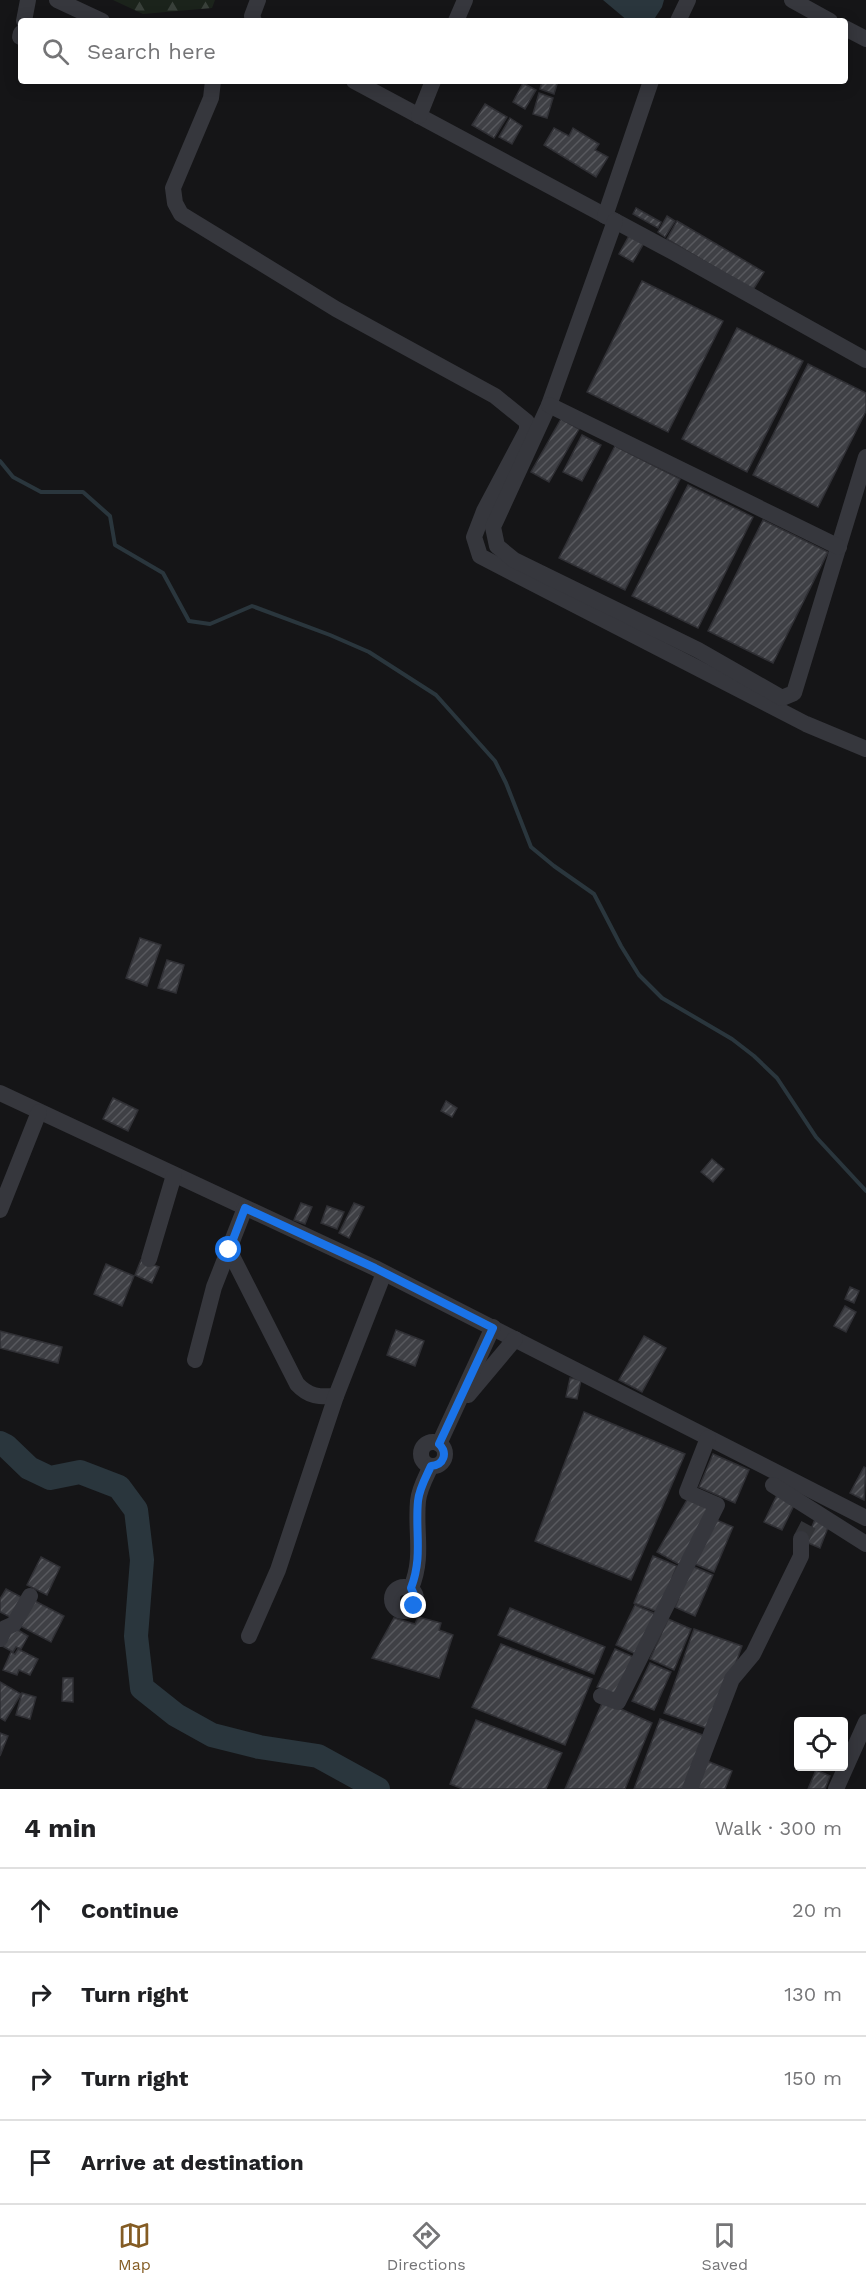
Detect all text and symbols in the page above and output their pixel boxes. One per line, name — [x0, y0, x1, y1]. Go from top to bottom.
search box — [18, 18, 848, 84]
icon: search — [39, 35, 72, 68]
text: Search here — [87, 39, 216, 64]
route start — [215, 1236, 241, 1262]
route end — [400, 1592, 426, 1618]
map controls — [794, 1717, 848, 1771]
button: locate — [794, 1717, 848, 1771]
text: 4 min — [24, 1813, 96, 1843]
text: Walk · 300 m — [715, 1816, 842, 1840]
icon: ahead — [24, 1894, 57, 1927]
text: Continue — [81, 1898, 179, 1923]
text: 20 m — [792, 1898, 842, 1922]
icon: right — [24, 1978, 57, 2011]
text: Turn right — [81, 1982, 188, 2007]
text: 130 m — [784, 1982, 842, 2006]
icon: right — [24, 2062, 57, 2095]
text: Turn right — [81, 2066, 188, 2091]
text: 150 m — [784, 2066, 842, 2090]
icon: arrive — [24, 2146, 57, 2179]
text: Arrive at destination — [81, 2150, 304, 2175]
tab: Map — [118, 2219, 151, 2274]
tab: Directions — [387, 2219, 466, 2274]
tab: Saved — [702, 2219, 748, 2274]

